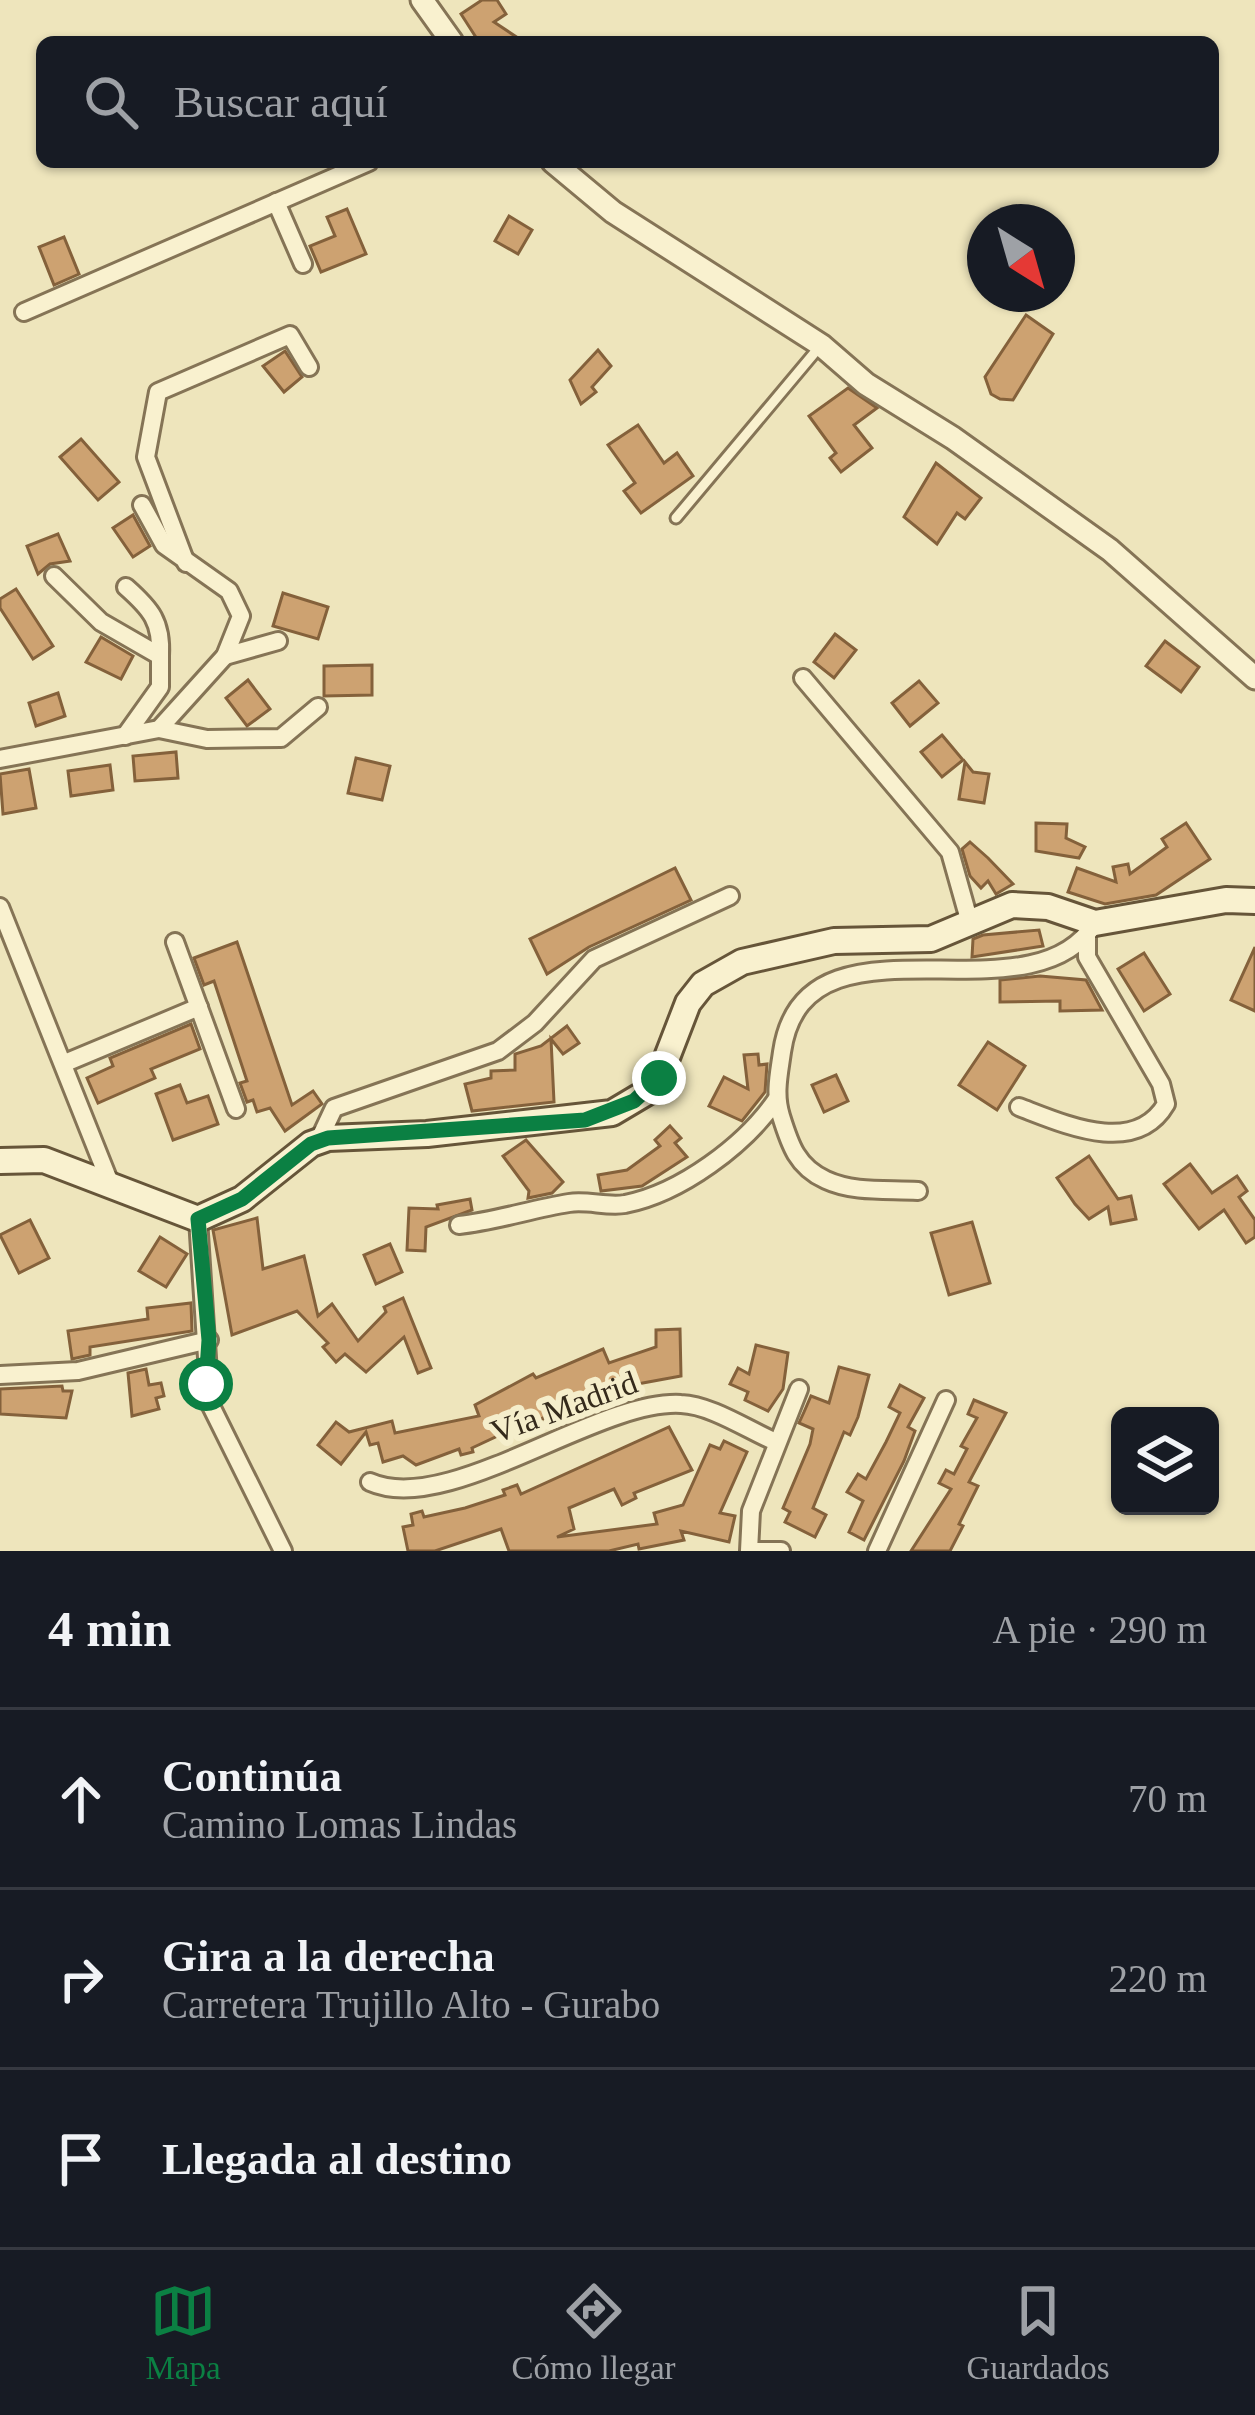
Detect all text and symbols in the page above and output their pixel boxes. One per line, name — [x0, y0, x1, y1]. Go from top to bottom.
search box — [36, 36, 1219, 168]
icon: search — [78, 69, 144, 135]
text: Buscar aquí — [174, 77, 388, 127]
north arrow — [967, 204, 1075, 312]
route end — [632, 1051, 686, 1105]
route start — [179, 1357, 233, 1411]
street label: Vía Madrid — [486, 1364, 643, 1450]
map controls — [1111, 1407, 1219, 1515]
button: layers — [1111, 1407, 1219, 1515]
text: 4 min — [48, 1601, 171, 1657]
text: A pie · 290 m — [993, 1608, 1207, 1651]
text: Continúa — [162, 1751, 342, 1801]
icon: ahead — [48, 1766, 114, 1832]
text: 70 m — [1128, 1777, 1207, 1820]
text: Camino Lomas Lindas — [162, 1803, 517, 1846]
text: Gira a la derecha — [162, 1931, 495, 1981]
icon: right — [48, 1946, 114, 2012]
text: 220 m — [1108, 1957, 1207, 2000]
text: Carretera Trujillo Alto - Gurabo — [162, 1983, 660, 2026]
icon: arrive — [48, 2126, 114, 2192]
text: Llegada al destino — [162, 2134, 512, 2184]
tab: Mapa — [145, 2278, 221, 2387]
tab: Cómo llegar — [512, 2278, 676, 2387]
tab: Guardados — [967, 2278, 1110, 2387]

